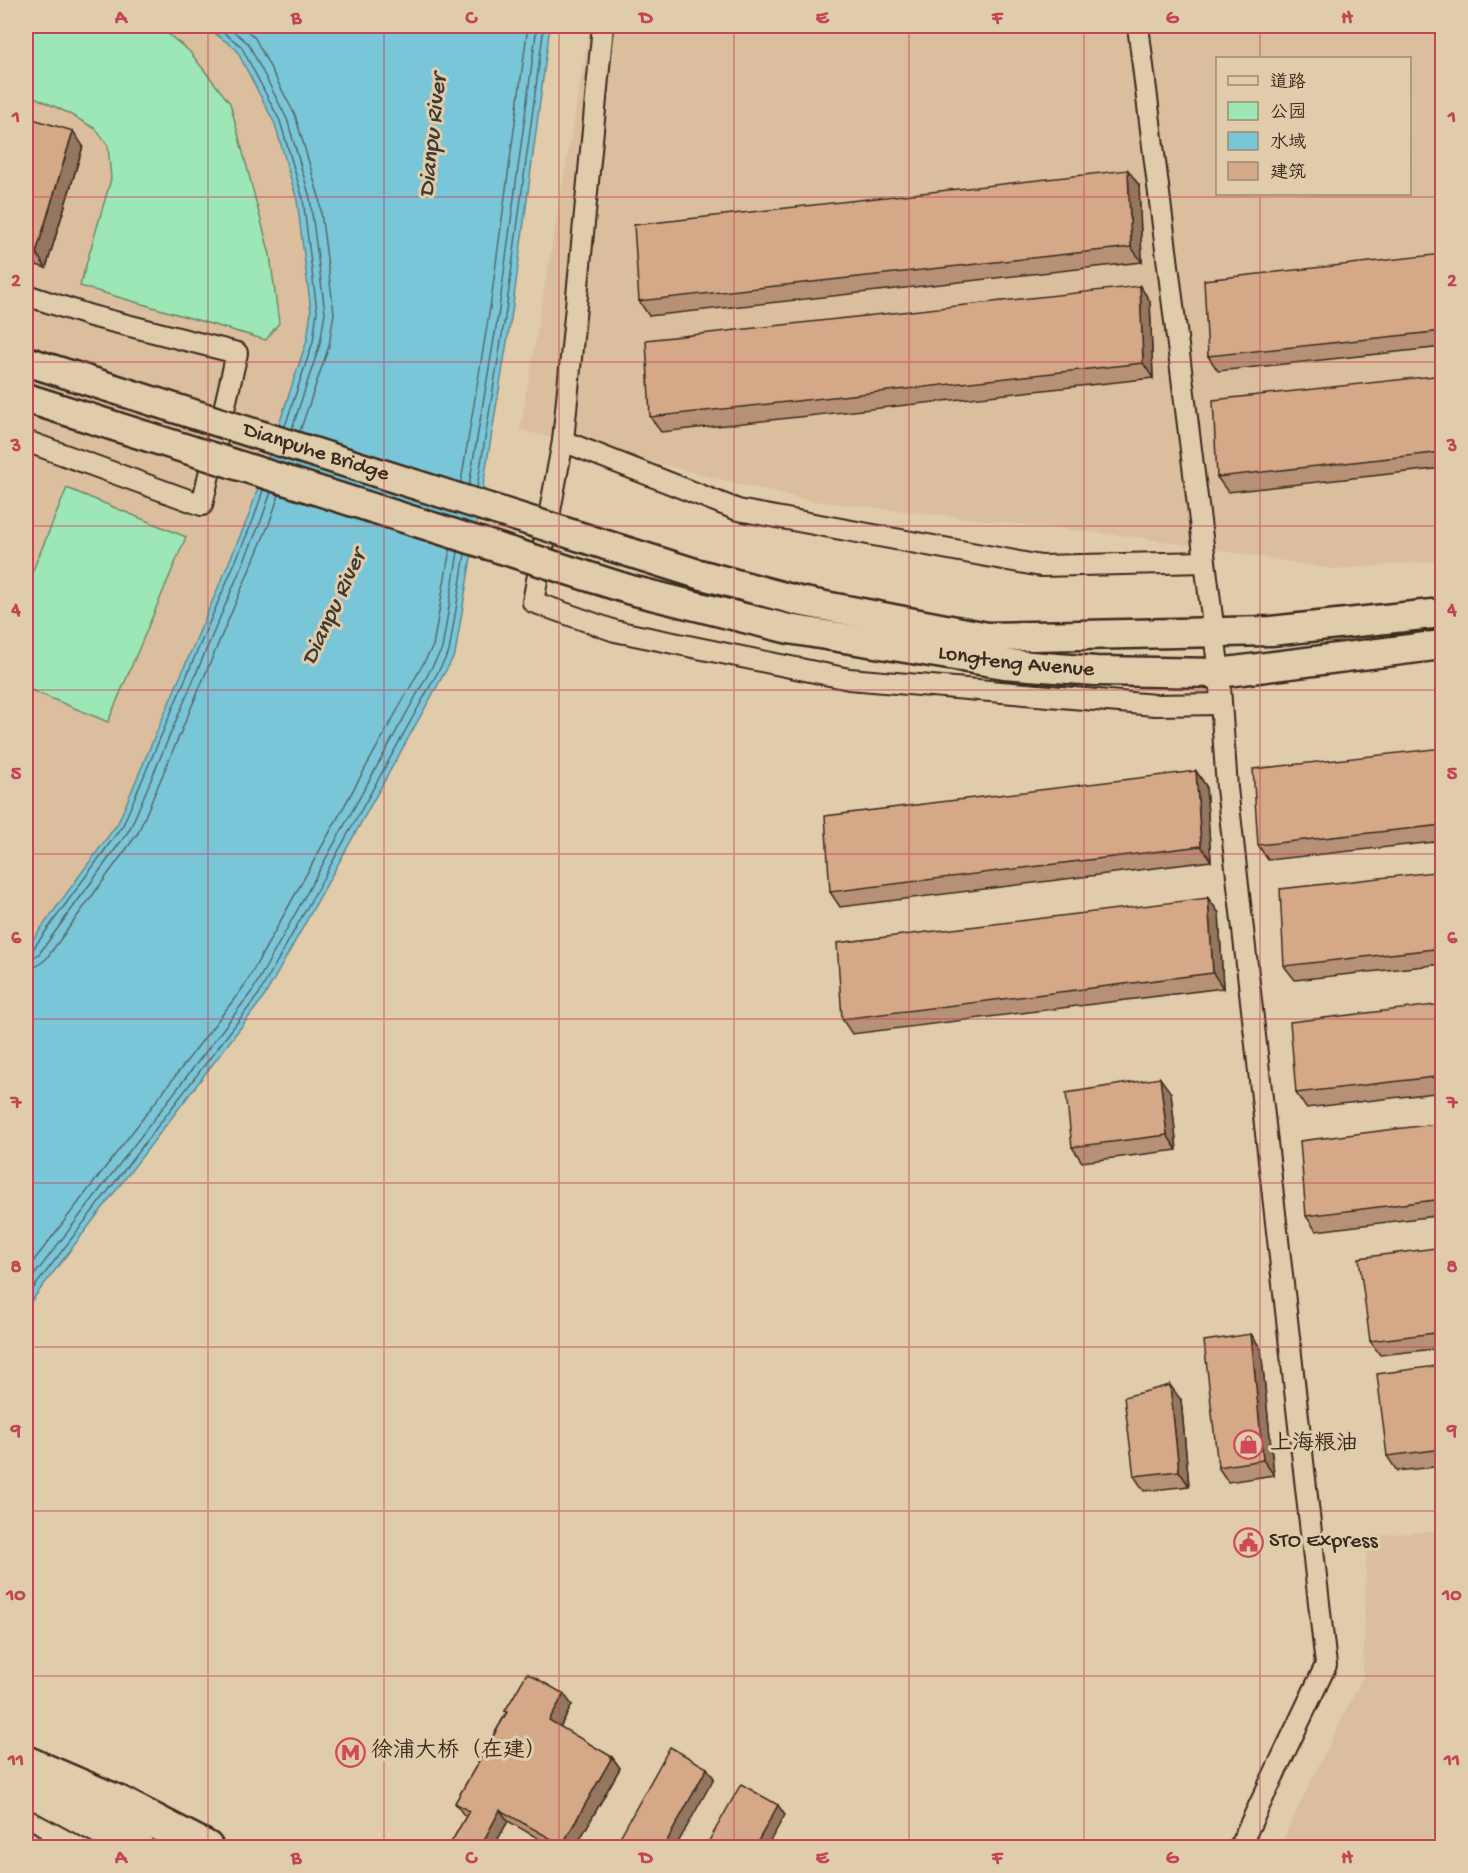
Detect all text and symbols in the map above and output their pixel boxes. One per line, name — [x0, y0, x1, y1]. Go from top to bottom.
text: A — [114, 8, 129, 31]
text: B — [290, 8, 302, 31]
text: C — [465, 8, 479, 31]
text: D — [637, 8, 653, 31]
text: E — [816, 8, 830, 31]
text: F — [991, 8, 1004, 31]
text: G — [1166, 8, 1180, 31]
text: H — [1341, 8, 1353, 31]
legend — [1216, 57, 1411, 195]
water label: Dianpu River — [413, 69, 455, 199]
text: 道路 — [1270, 72, 1306, 94]
text: 公园 — [1270, 102, 1306, 124]
text: 1 — [11, 107, 20, 130]
text: 1 — [1447, 107, 1456, 130]
text: 水域 — [1270, 132, 1306, 154]
text: 建筑 — [1270, 162, 1306, 184]
text: 2 — [11, 271, 21, 294]
text: 2 — [1447, 271, 1457, 294]
street label: Dianpuhe Bridge — [238, 417, 393, 488]
text: 3 — [10, 436, 21, 459]
text: 3 — [1446, 436, 1457, 459]
water label: Dianpu River — [296, 542, 376, 670]
text: 4 — [10, 600, 21, 623]
text: 4 — [1446, 600, 1457, 623]
street label: Longteng Avenue — [936, 640, 1096, 684]
text: 5 — [11, 764, 22, 787]
text: 5 — [1447, 764, 1458, 787]
text: 6 — [11, 928, 22, 951]
text: 6 — [1447, 928, 1458, 951]
text: 7 — [10, 1093, 23, 1116]
text: 7 — [1446, 1093, 1459, 1116]
text: 8 — [11, 1257, 22, 1280]
text: 8 — [1447, 1257, 1458, 1280]
text: 9 — [10, 1421, 21, 1444]
text: 9 — [1446, 1421, 1457, 1444]
shop icon: 上海粮油 — [1233, 1429, 1265, 1461]
place label: 上海粮油 — [1270, 1431, 1358, 1458]
public building icon: STO Express — [1232, 1526, 1264, 1558]
place label: STO Express — [1269, 1529, 1378, 1555]
text: 10 — [5, 1585, 26, 1608]
text: 10 — [1441, 1585, 1462, 1608]
metro station icon: 徐浦大桥（在建） — [334, 1736, 366, 1768]
place label: 徐浦大桥（在建） — [371, 1738, 547, 1765]
text: 11 — [7, 1750, 24, 1773]
text: 11 — [1443, 1750, 1460, 1773]
text: A — [114, 1848, 129, 1871]
text: B — [290, 1848, 302, 1871]
text: C — [465, 1848, 479, 1871]
text: D — [637, 1848, 653, 1871]
text: E — [816, 1848, 830, 1871]
text: F — [991, 1848, 1004, 1871]
text: G — [1166, 1848, 1180, 1871]
text: H — [1341, 1848, 1353, 1871]

